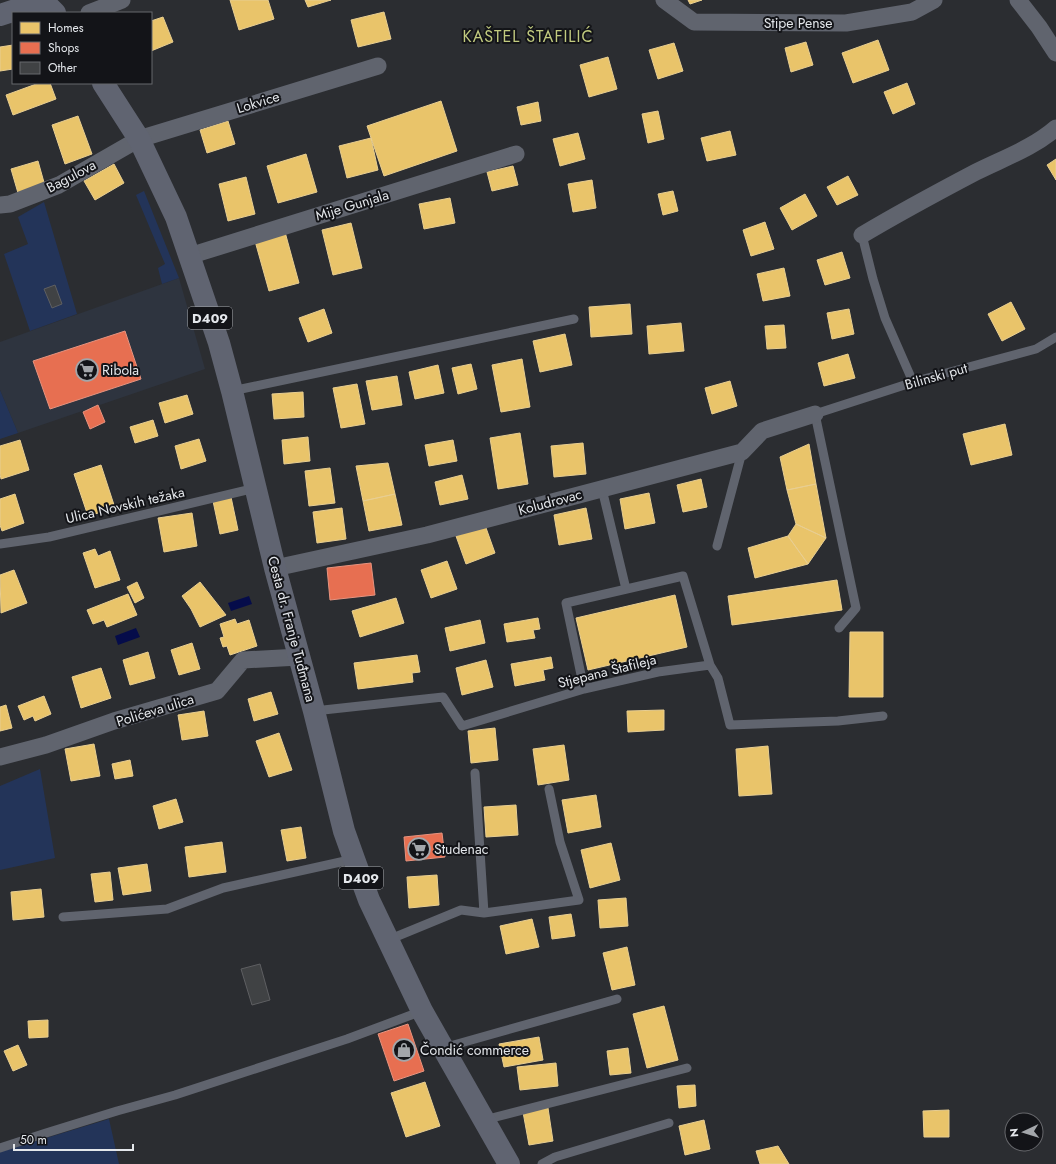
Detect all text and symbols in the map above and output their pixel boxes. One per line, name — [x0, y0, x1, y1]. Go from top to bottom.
legend — [12, 12, 152, 84]
street label: Stipe Pense — [764, 13, 832, 33]
text: Homes — [48, 19, 84, 37]
district label: KAŠTEL ŠTAFILIĆ — [463, 25, 593, 48]
text: Shops — [48, 39, 79, 57]
text: Other — [48, 59, 78, 77]
street label: Lokvice — [234, 86, 282, 118]
street label: Bagulova — [43, 155, 99, 197]
street label: Mije Gunjala — [313, 184, 391, 226]
road number: D409 — [188, 307, 232, 329]
supermarket icon: Ribola — [74, 357, 100, 383]
street label: Bilinski put — [902, 357, 970, 394]
place label: Ribola — [102, 360, 139, 380]
street label: Ulica Novskih težaka — [64, 482, 186, 528]
street label: Koludrovac — [516, 484, 584, 520]
street label: Cesta dr. Franje Tuđmana — [263, 554, 321, 704]
street label: Stjepana Štafileja — [556, 649, 658, 693]
street label: Polićeva ulica — [114, 689, 196, 731]
supermarket icon: Studenac — [406, 836, 432, 862]
place label: Studenac — [434, 839, 488, 859]
road number: D409 — [339, 867, 383, 889]
shop icon: Čondić commerce — [391, 1037, 417, 1063]
place label: Čondić commerce — [420, 1040, 529, 1060]
north arrow — [1004, 1112, 1044, 1152]
scale bar — [14, 1126, 133, 1152]
text: N — [1006, 1128, 1022, 1138]
text: 50 m — [20, 1131, 47, 1149]

